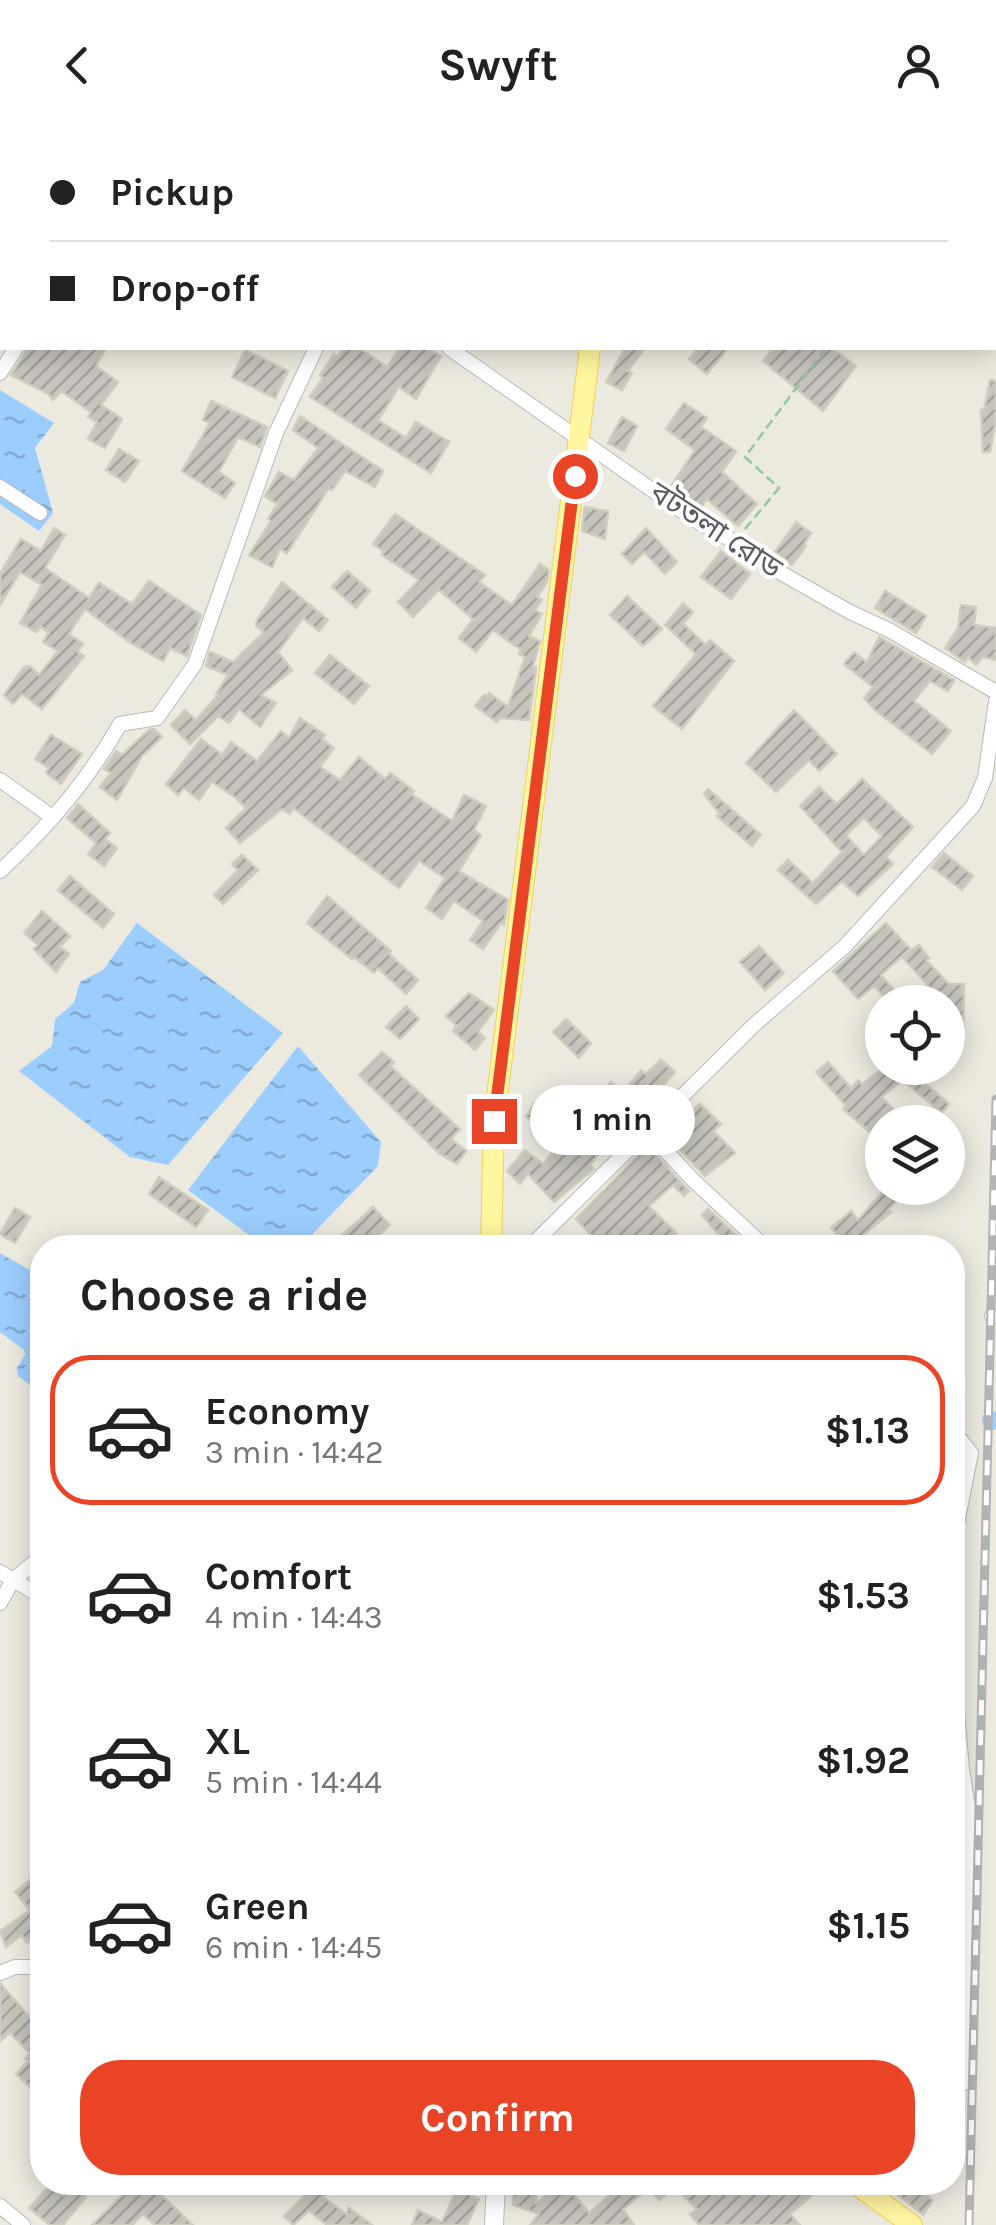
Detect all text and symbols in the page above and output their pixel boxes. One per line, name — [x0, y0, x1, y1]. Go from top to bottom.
icon: back — [50, 38, 105, 93]
icon: person — [891, 38, 946, 93]
text: Swyft — [438, 39, 558, 91]
text: Pickup — [110, 170, 234, 215]
text: Drop-off — [110, 266, 259, 311]
route start — [553, 454, 598, 499]
street label: বটতলা রোড — [642, 473, 789, 586]
map controls — [865, 985, 965, 1205]
button: locate — [865, 985, 965, 1085]
callout: 1 min — [529, 1086, 694, 1156]
route end — [472, 1099, 517, 1144]
text: 1 min — [572, 1101, 653, 1138]
button: layers — [865, 1105, 965, 1205]
text: Choose a ride — [80, 1269, 368, 1321]
icon: car — [85, 1385, 175, 1475]
text: Economy — [205, 1389, 369, 1434]
text: $1.13 — [825, 1408, 910, 1453]
text: 3 min · 14:42 — [205, 1434, 383, 1471]
icon: car — [85, 1550, 175, 1640]
text: Comfort — [205, 1554, 352, 1599]
text: $1.53 — [816, 1573, 910, 1618]
text: 4 min · 14:43 — [205, 1599, 383, 1636]
icon: car — [85, 1715, 175, 1805]
text: XL — [205, 1719, 250, 1764]
text: $1.92 — [816, 1738, 910, 1783]
text: 5 min · 14:44 — [205, 1764, 382, 1801]
icon: car — [85, 1880, 175, 1970]
text: Green — [205, 1884, 310, 1929]
text: $1.15 — [826, 1903, 910, 1948]
text: 6 min · 14:45 — [205, 1929, 382, 1966]
button: Confirm — [80, 2060, 915, 2175]

